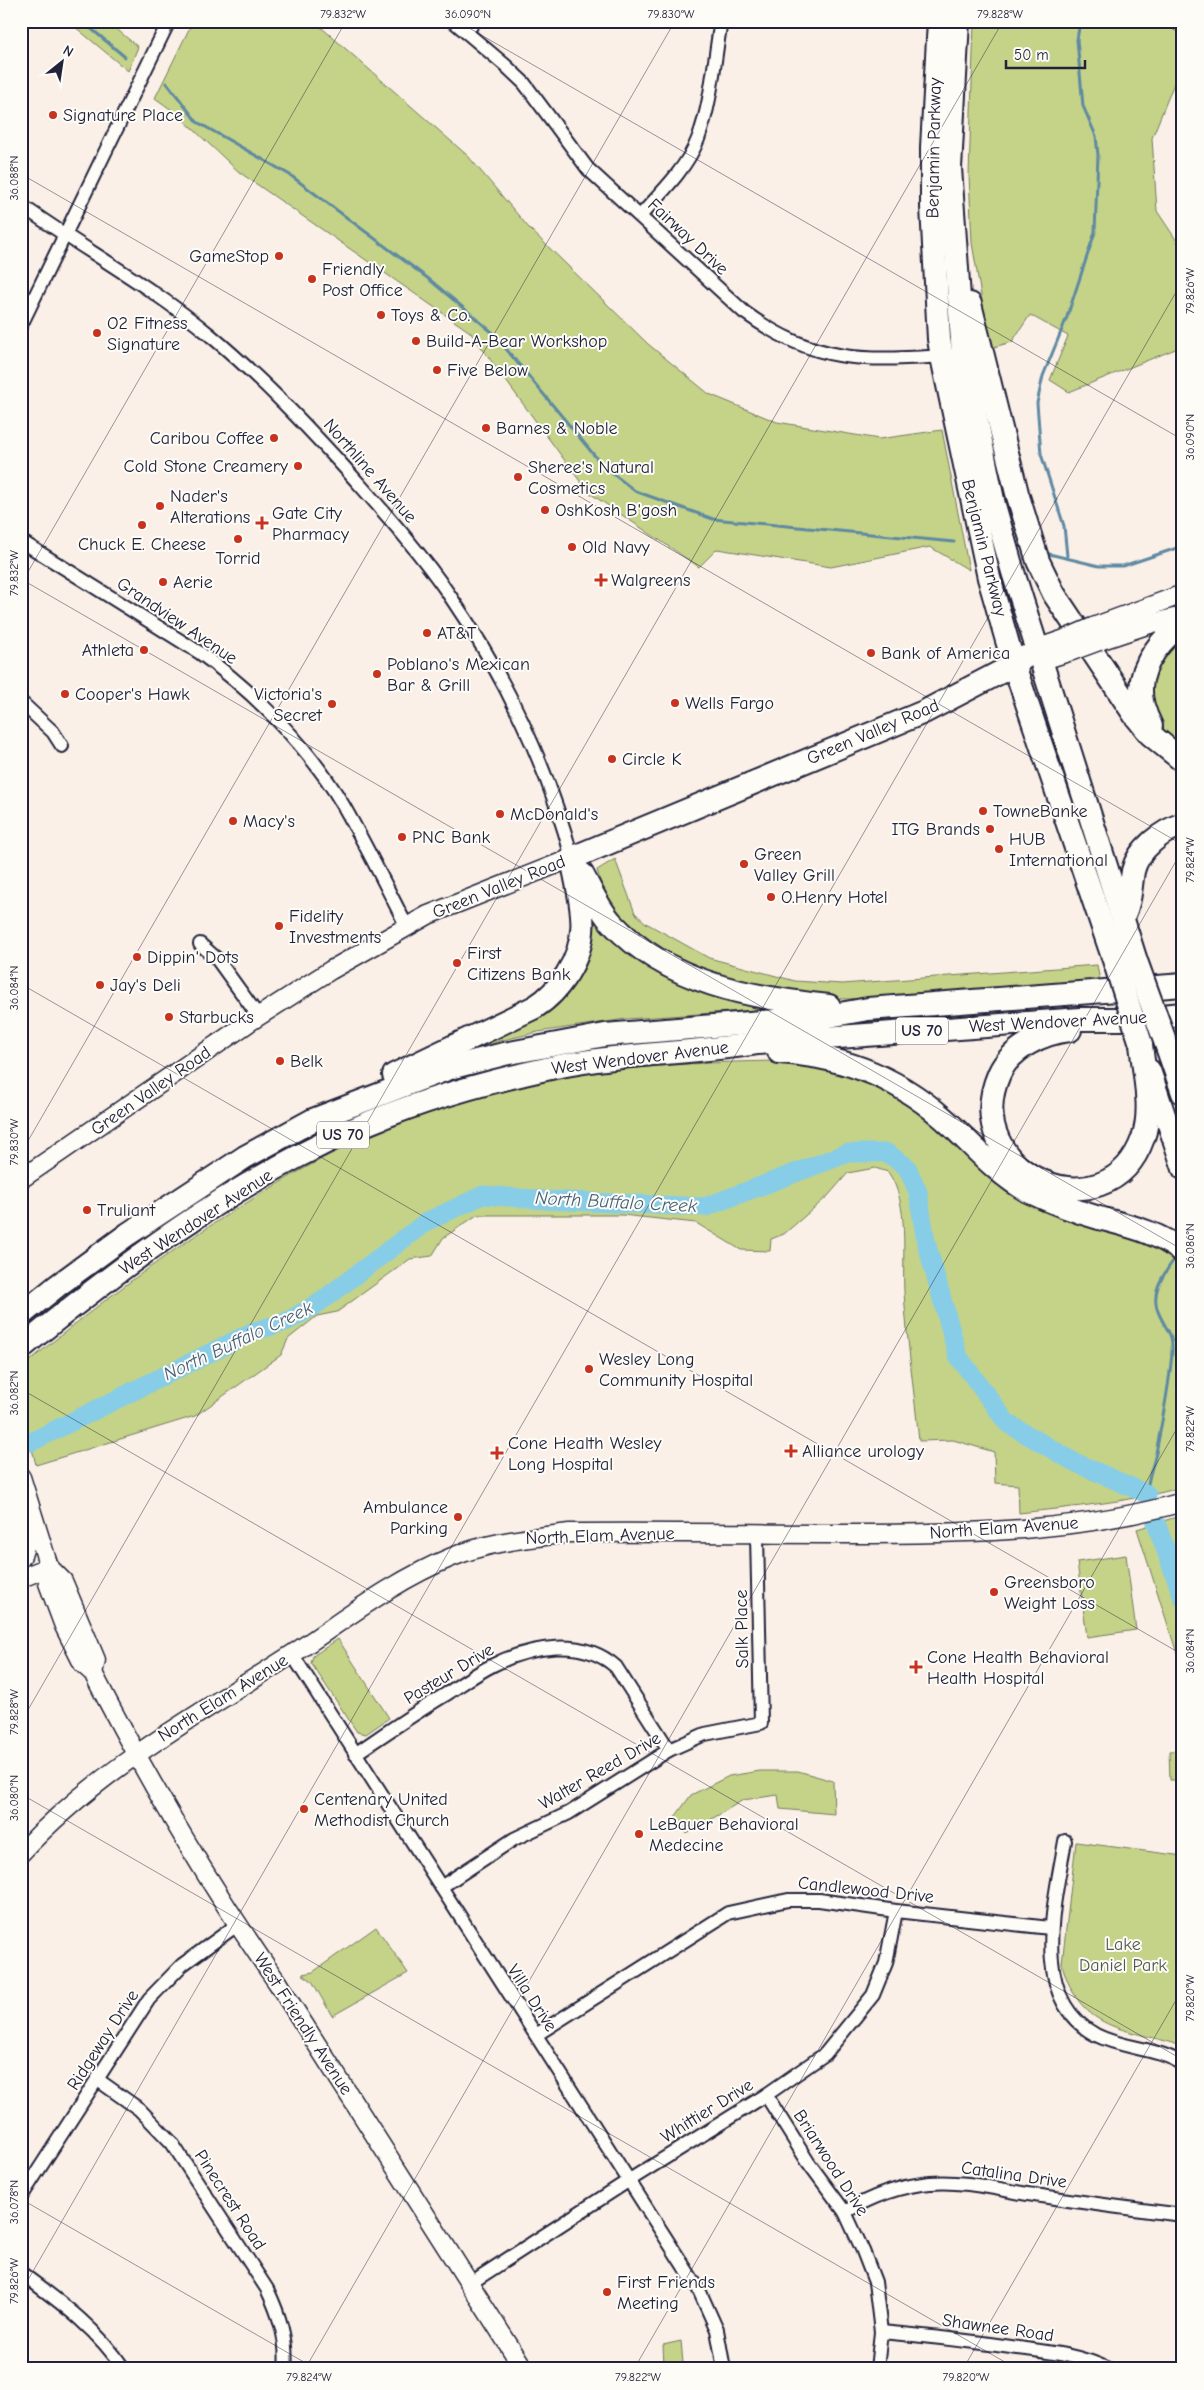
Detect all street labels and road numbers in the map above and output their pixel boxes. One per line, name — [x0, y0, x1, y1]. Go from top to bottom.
street label: Benjamin Parkway — [922, 76, 946, 219]
street label: Fairway Drive — [643, 194, 733, 280]
street label: Northline Avenue — [319, 415, 421, 527]
street label: Benjamin Parkway — [957, 477, 1011, 620]
street label: Grandview Avenue — [113, 573, 241, 669]
street label: Green Valley Road — [804, 695, 942, 769]
street label: Green Valley Road — [429, 851, 569, 923]
street label: West Wendover Avenue — [968, 1007, 1148, 1037]
road number: US 70 — [896, 1018, 948, 1044]
street label: West Wendover Avenue — [550, 1037, 730, 1079]
street label: Green Valley Road — [87, 1042, 215, 1140]
road number: US 70 — [317, 1122, 369, 1148]
street label: West Wendover Avenue — [115, 1165, 277, 1279]
street label: North Elam Avenue — [929, 1512, 1079, 1544]
street label: North Elam Avenue — [525, 1523, 675, 1549]
street label: Salk Place — [731, 1589, 753, 1669]
street label: Pasteur Drive — [400, 1639, 498, 1709]
street label: North Elam Avenue — [154, 1650, 292, 1746]
street label: Walter Reed Drive — [535, 1728, 665, 1814]
street label: Candlewood Drive — [797, 1872, 935, 1908]
street label: West Friendly Avenue — [249, 1949, 357, 2099]
street label: Villa Drive — [503, 1961, 561, 2035]
street label: Ridgeway Drive — [63, 1986, 143, 2094]
street label: Whittier Drive — [657, 2074, 757, 2148]
street label: Briarwood Drive — [789, 2106, 873, 2220]
street label: Pinecrest Road — [190, 2146, 270, 2254]
street label: Catalina Drive — [960, 2157, 1068, 2193]
street label: Shawnee Road — [941, 2310, 1055, 2346]

